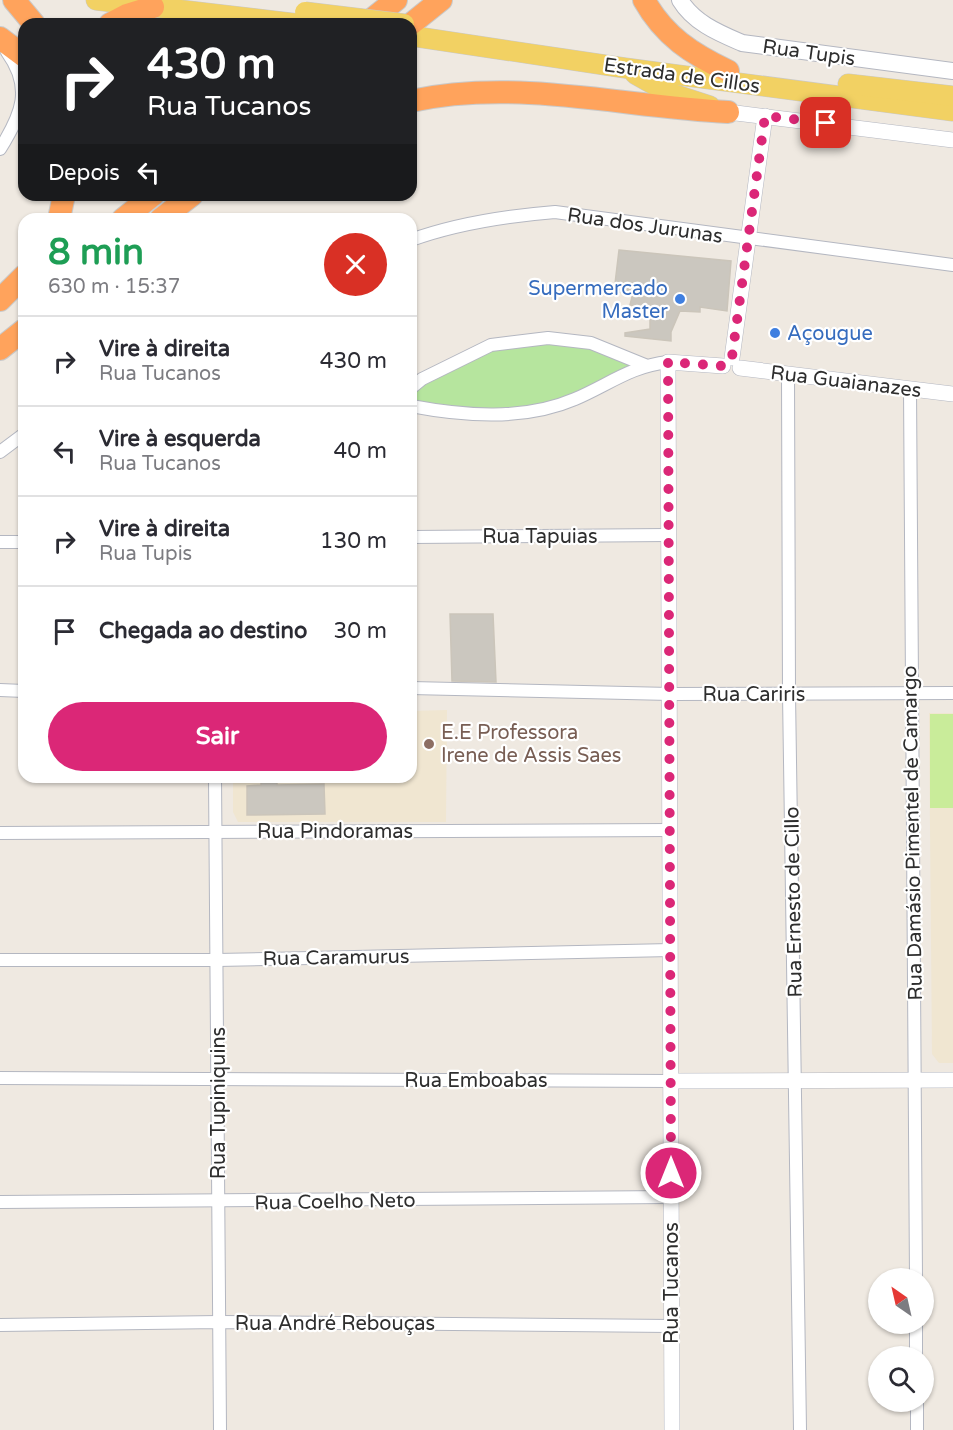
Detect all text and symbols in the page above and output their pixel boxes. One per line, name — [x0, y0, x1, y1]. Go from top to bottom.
street label: Rua Tupis — [761, 35, 857, 71]
text: 430 m — [147, 39, 276, 90]
icon: right — [48, 42, 126, 120]
street label: Estrada de Cillos — [602, 53, 762, 99]
text: Rua Tucanos — [147, 90, 312, 123]
pin — [800, 97, 851, 148]
icon: arrive — [809, 106, 842, 139]
icon: left — [132, 156, 165, 189]
text: Depois — [48, 160, 120, 186]
street label: Rua dos Jurunas — [566, 203, 724, 249]
text: 8 min — [48, 231, 144, 274]
button: close — [324, 233, 387, 296]
text: 630 m · 15:37 — [48, 275, 180, 299]
place label: Supermercado Master — [528, 277, 668, 324]
marker: Supermercado Master — [673, 292, 687, 306]
place label: Açougue — [787, 322, 873, 346]
marker: Açougue — [768, 326, 782, 340]
text: Vire à direita — [99, 336, 230, 362]
icon: right — [48, 345, 81, 378]
text: 430 m — [320, 348, 387, 374]
street label: Rua Guaianazes — [769, 361, 923, 403]
text: Rua Tucanos — [99, 362, 221, 386]
text: Vire à esquerda — [99, 426, 261, 452]
icon: left — [48, 435, 81, 468]
text: 40 m — [333, 438, 387, 464]
text: Rua Tucanos — [99, 452, 221, 476]
text: Vire à direita — [99, 516, 230, 542]
icon: right — [48, 525, 81, 558]
street label: Rua Tapuias — [482, 525, 598, 549]
text: 130 m — [320, 528, 387, 554]
text: Rua Tupis — [99, 542, 192, 566]
icon: arrive — [48, 615, 81, 648]
text: Chegada ao destino — [99, 618, 307, 644]
text: 30 m — [333, 618, 387, 644]
street label: Rua Damásio Pimentel de Camargo — [898, 665, 928, 1001]
street label: Rua Cariris — [703, 683, 805, 707]
button: Sair — [48, 702, 387, 771]
place label: E.E Professora Irene de Assis Saes — [441, 721, 621, 768]
marker: E.E Professora Irene de Assis Saes — [422, 737, 436, 751]
street label: Rua Ernesto de Cillo — [780, 806, 808, 998]
street label: Rua Pindoramas — [257, 820, 413, 844]
street label: Rua Caramurus — [262, 945, 410, 971]
street label: Rua Tupiniquins — [207, 1027, 231, 1179]
street label: Rua Emboabas — [404, 1069, 548, 1093]
position arrow — [639, 1141, 703, 1205]
street label: Rua Coelho Neto — [254, 1189, 416, 1215]
street label: Rua Tucanos — [660, 1222, 684, 1344]
north arrow — [868, 1268, 934, 1334]
map controls — [868, 1268, 934, 1412]
street label: Rua André Rebouças — [235, 1312, 435, 1336]
button: search — [868, 1346, 934, 1412]

